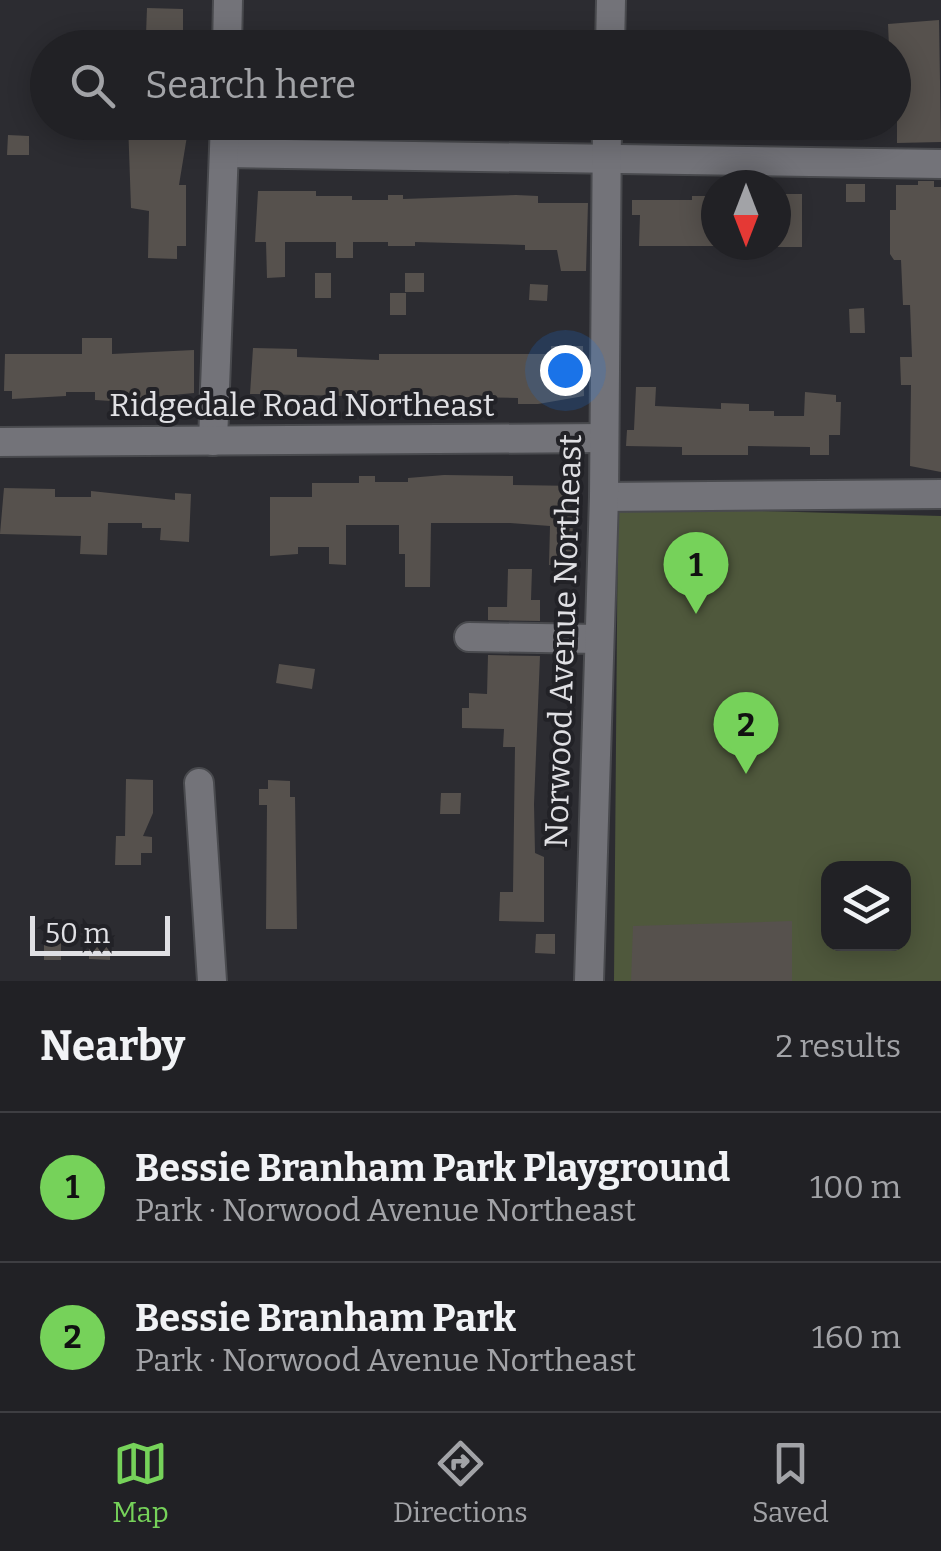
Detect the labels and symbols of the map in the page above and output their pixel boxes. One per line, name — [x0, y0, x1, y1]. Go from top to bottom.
north arrow — [701, 170, 791, 260]
your location — [540, 345, 591, 396]
street label: Ridgedale Road Northeast — [109, 386, 495, 424]
street label: Norwood Avenue Northeast — [537, 433, 589, 849]
pin: 1 — [664, 532, 728, 614]
pin: 2 — [714, 692, 778, 774]
scale bar — [30, 911, 170, 956]

